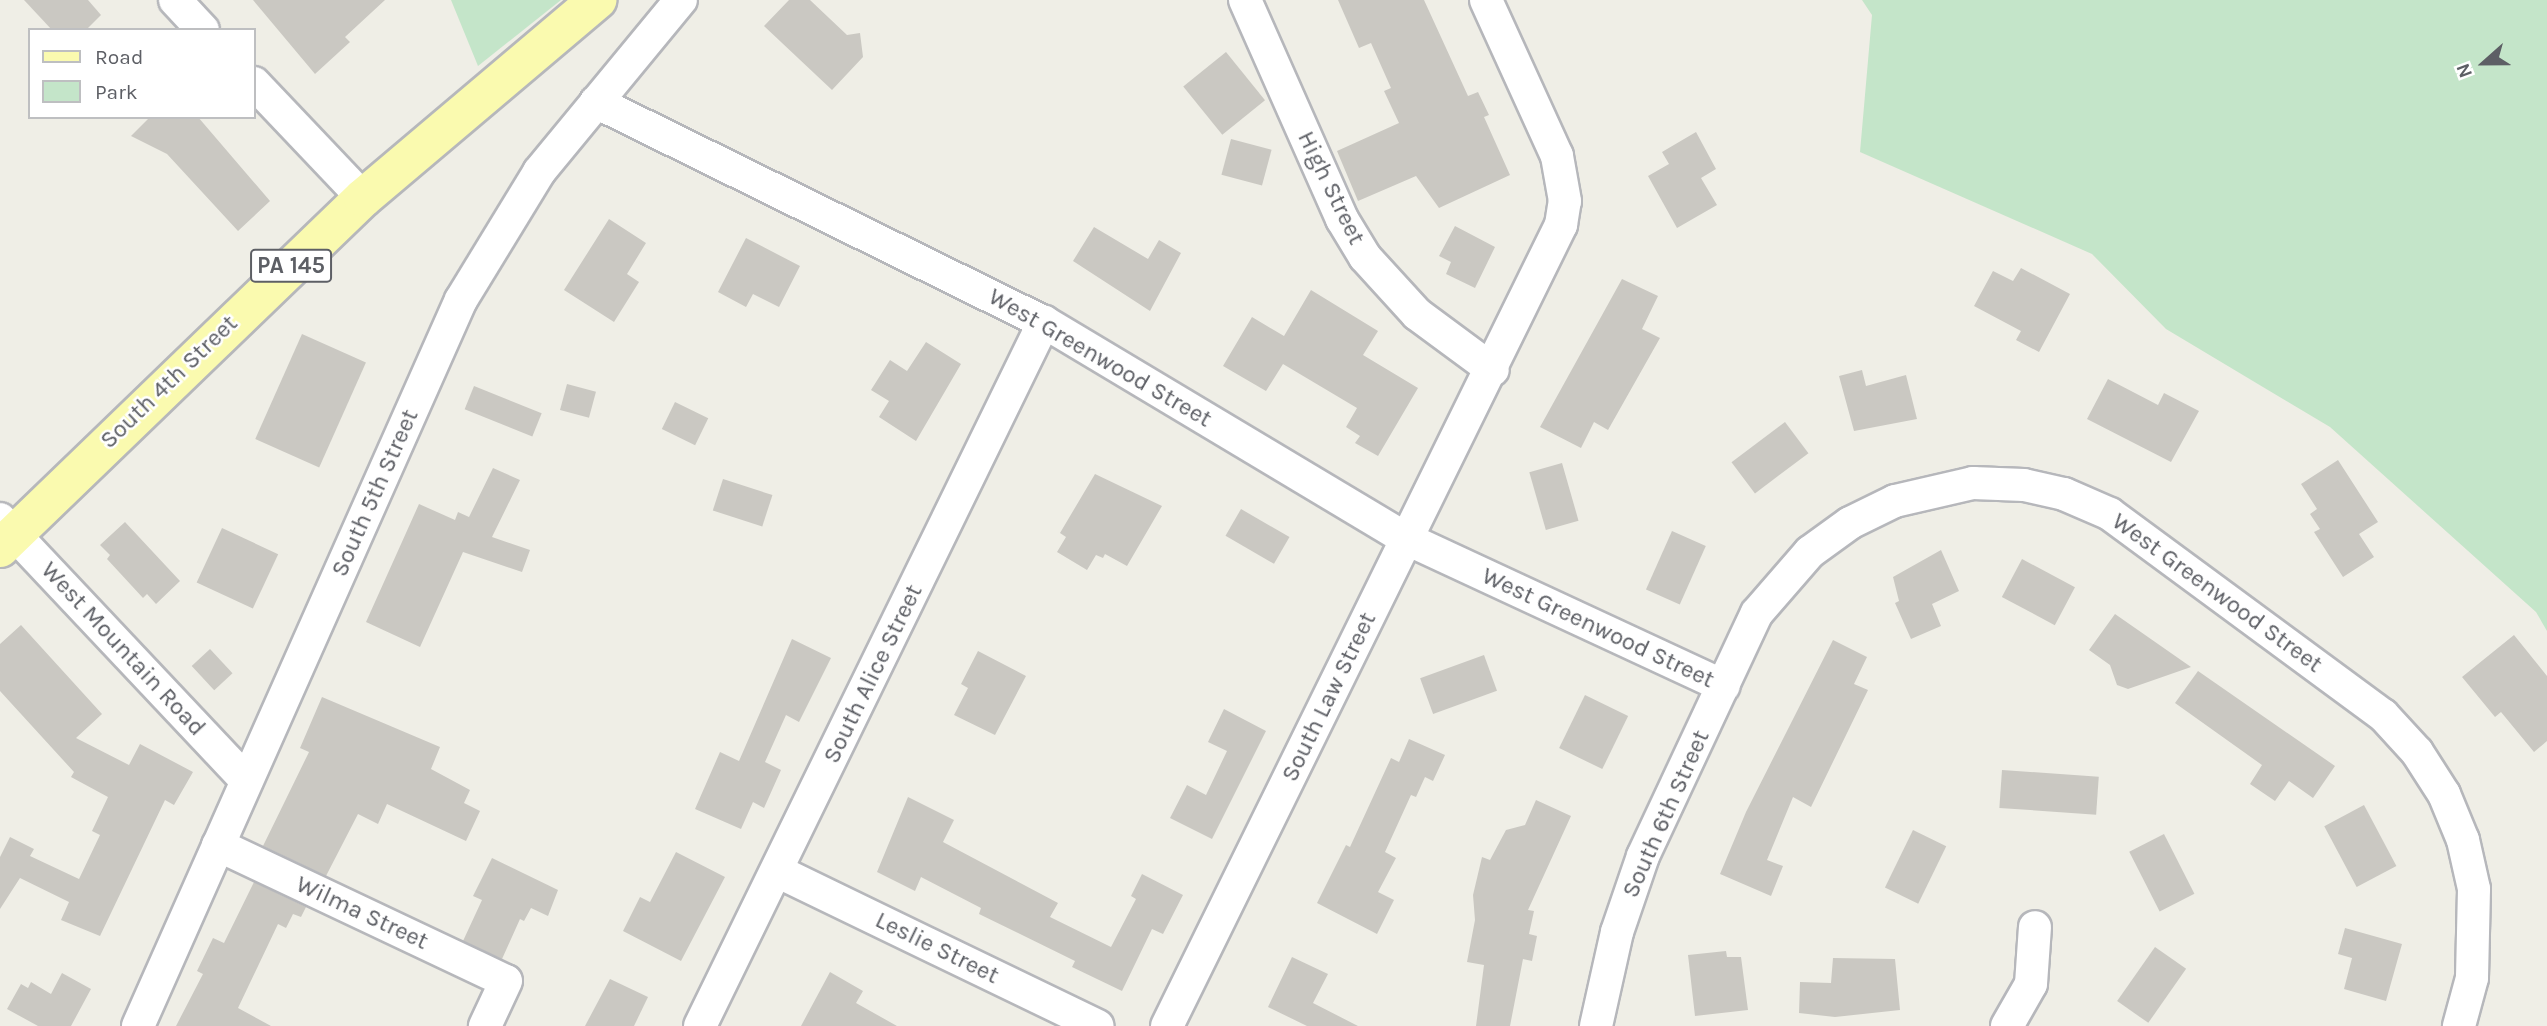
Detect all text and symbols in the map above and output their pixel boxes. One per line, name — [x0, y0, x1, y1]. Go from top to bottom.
legend — [28, 28, 256, 119]
north arrow — [2449, 28, 2519, 98]
text: Road — [95, 45, 143, 69]
text: N — [2452, 60, 2477, 81]
text: Park — [95, 80, 138, 104]
street label: High Street — [1291, 126, 1371, 250]
road number: PA 145 — [249, 246, 333, 286]
street label: West Greenwood Street — [983, 282, 1217, 434]
street label: South 4th Street — [94, 309, 244, 455]
street label: South 5th Street — [325, 405, 425, 581]
street label: West Greenwood Street — [2106, 507, 2328, 679]
street label: West Mountain Road — [35, 556, 211, 742]
street label: West Greenwood Street — [1477, 561, 1719, 695]
street label: South Alice Street — [817, 580, 929, 768]
street label: South Law Street — [1276, 608, 1382, 786]
street label: South 6th Street — [1616, 726, 1716, 902]
street label: Wilma Street — [291, 870, 433, 956]
street label: Leslie Street — [870, 906, 1004, 990]

